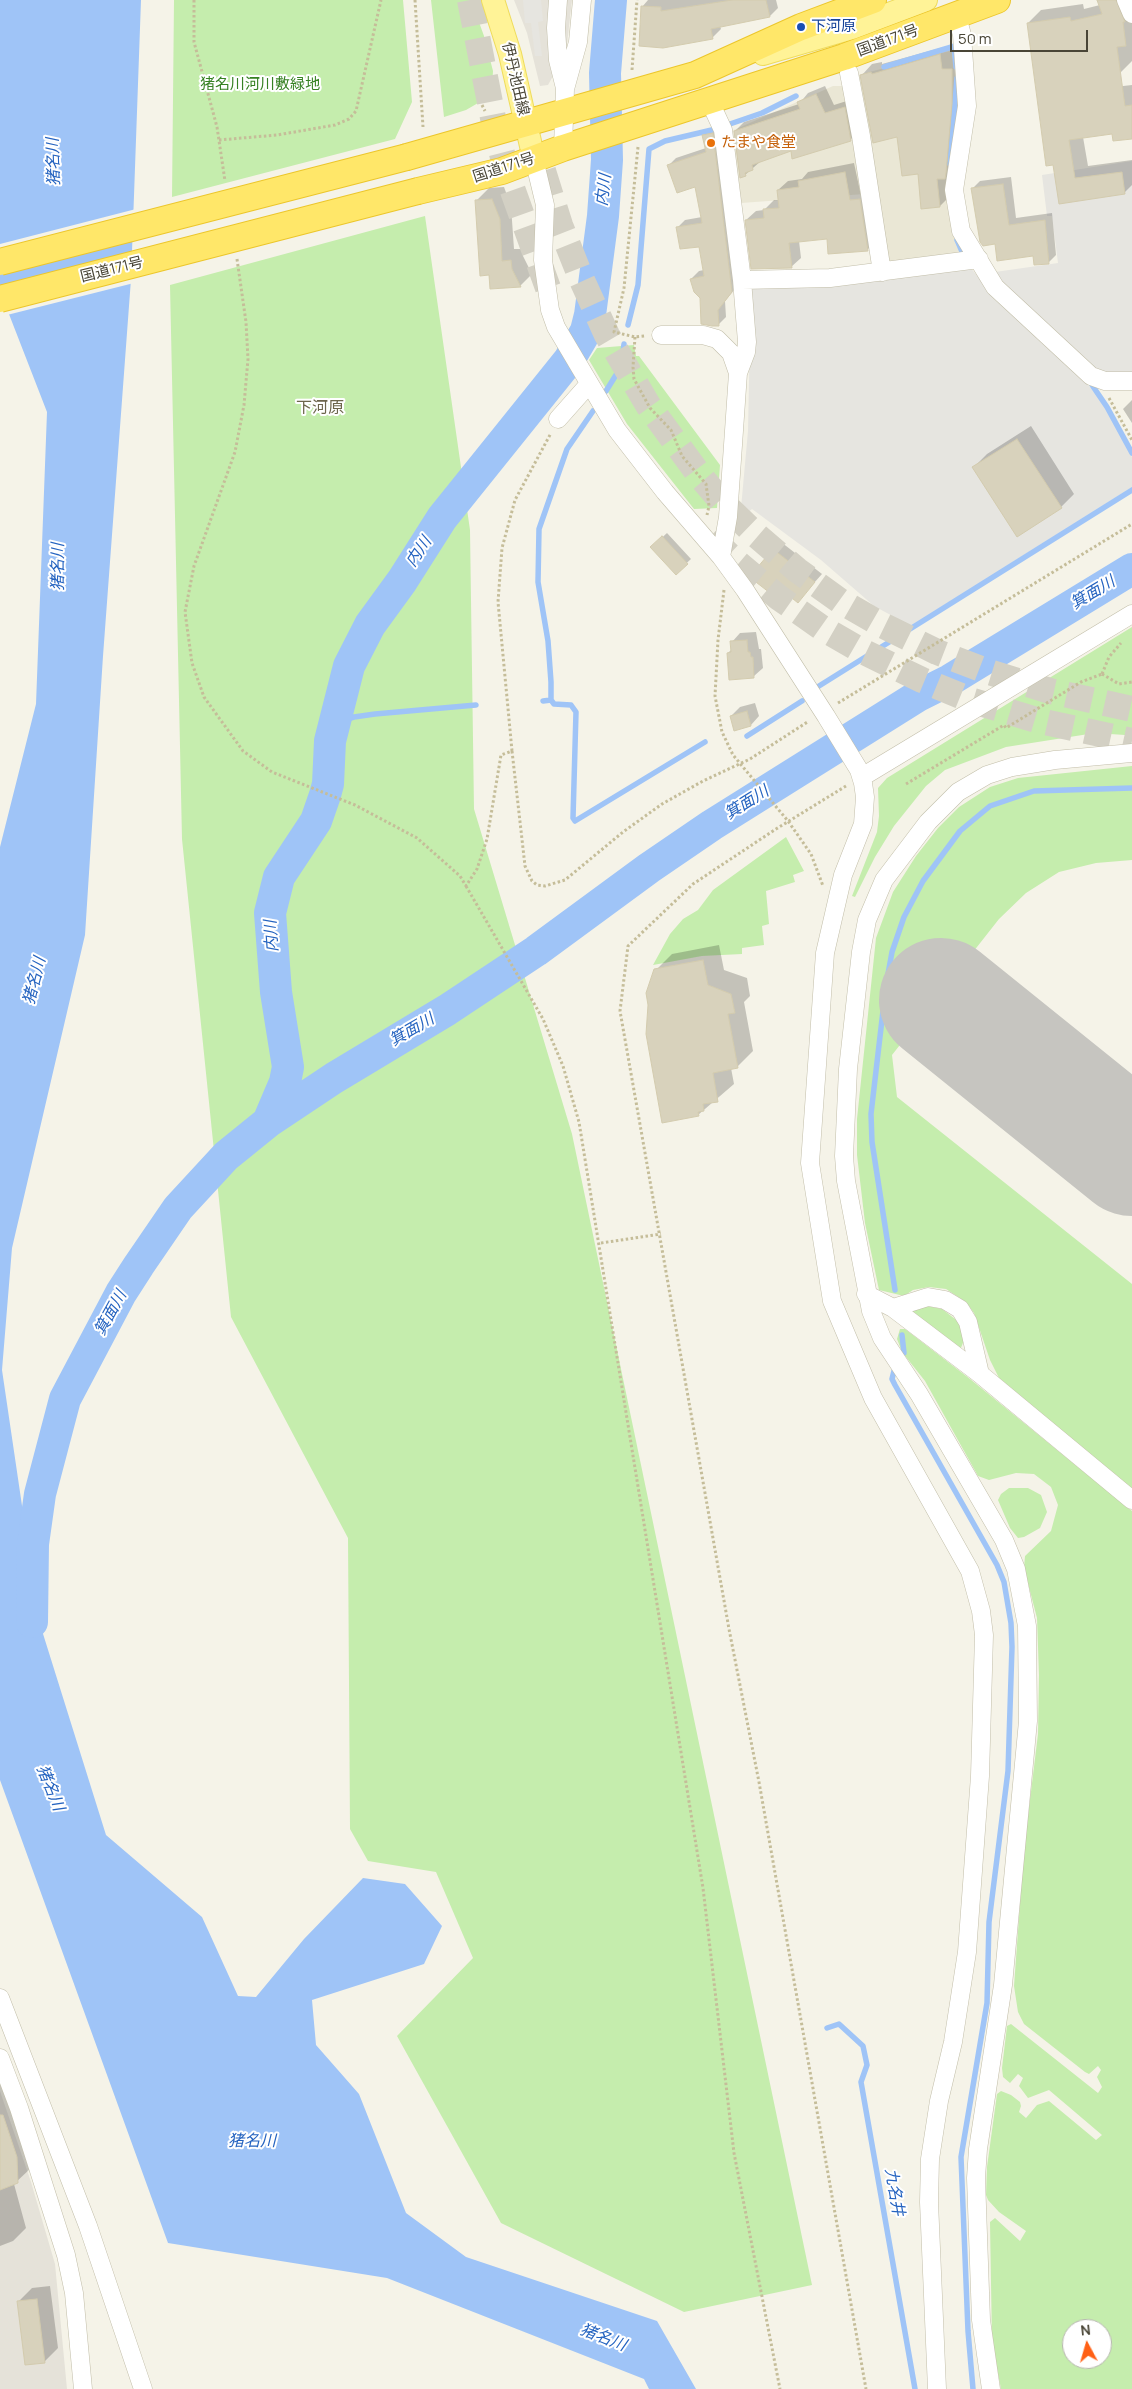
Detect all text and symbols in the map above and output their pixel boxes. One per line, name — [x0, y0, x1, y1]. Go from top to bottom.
place label: 下河原 — [811, 18, 856, 36]
scale bar — [952, 20, 1090, 52]
marker: 下河原 — [795, 21, 807, 33]
street label: 国道171号 — [855, 22, 921, 60]
text: 50 m — [958, 28, 992, 49]
street label: 伊丹池田線 — [498, 40, 532, 118]
park label: 猪名川河川敷緑地 — [200, 76, 320, 94]
place label: たまや食堂 — [721, 134, 796, 152]
marker: たまや食堂 — [705, 137, 717, 149]
water label: 猪名川 — [44, 138, 64, 186]
street label: 国道171号 — [471, 150, 537, 186]
water label: 内川 — [593, 173, 615, 207]
street label: 国道171号 — [79, 253, 145, 287]
district label: 下河原 — [296, 399, 344, 419]
water label: 内川 — [402, 533, 436, 571]
water label: 猪名川 — [49, 543, 69, 591]
water label: 箕面川 — [1067, 572, 1119, 614]
water label: 箕面川 — [722, 782, 772, 824]
water label: 内川 — [261, 919, 283, 953]
water label: 猪名川 — [20, 955, 50, 1007]
water label: 箕面川 — [386, 1010, 438, 1050]
water label: 箕面川 — [91, 1287, 131, 1339]
water label: 猪名川 — [32, 1762, 68, 1814]
water label: 猪名川 — [228, 2132, 276, 2152]
water label: 九名井 — [880, 2167, 908, 2217]
north arrow — [1062, 2319, 1112, 2369]
water label: 猪名川 — [577, 2320, 629, 2356]
text: N — [1079, 2320, 1091, 2340]

